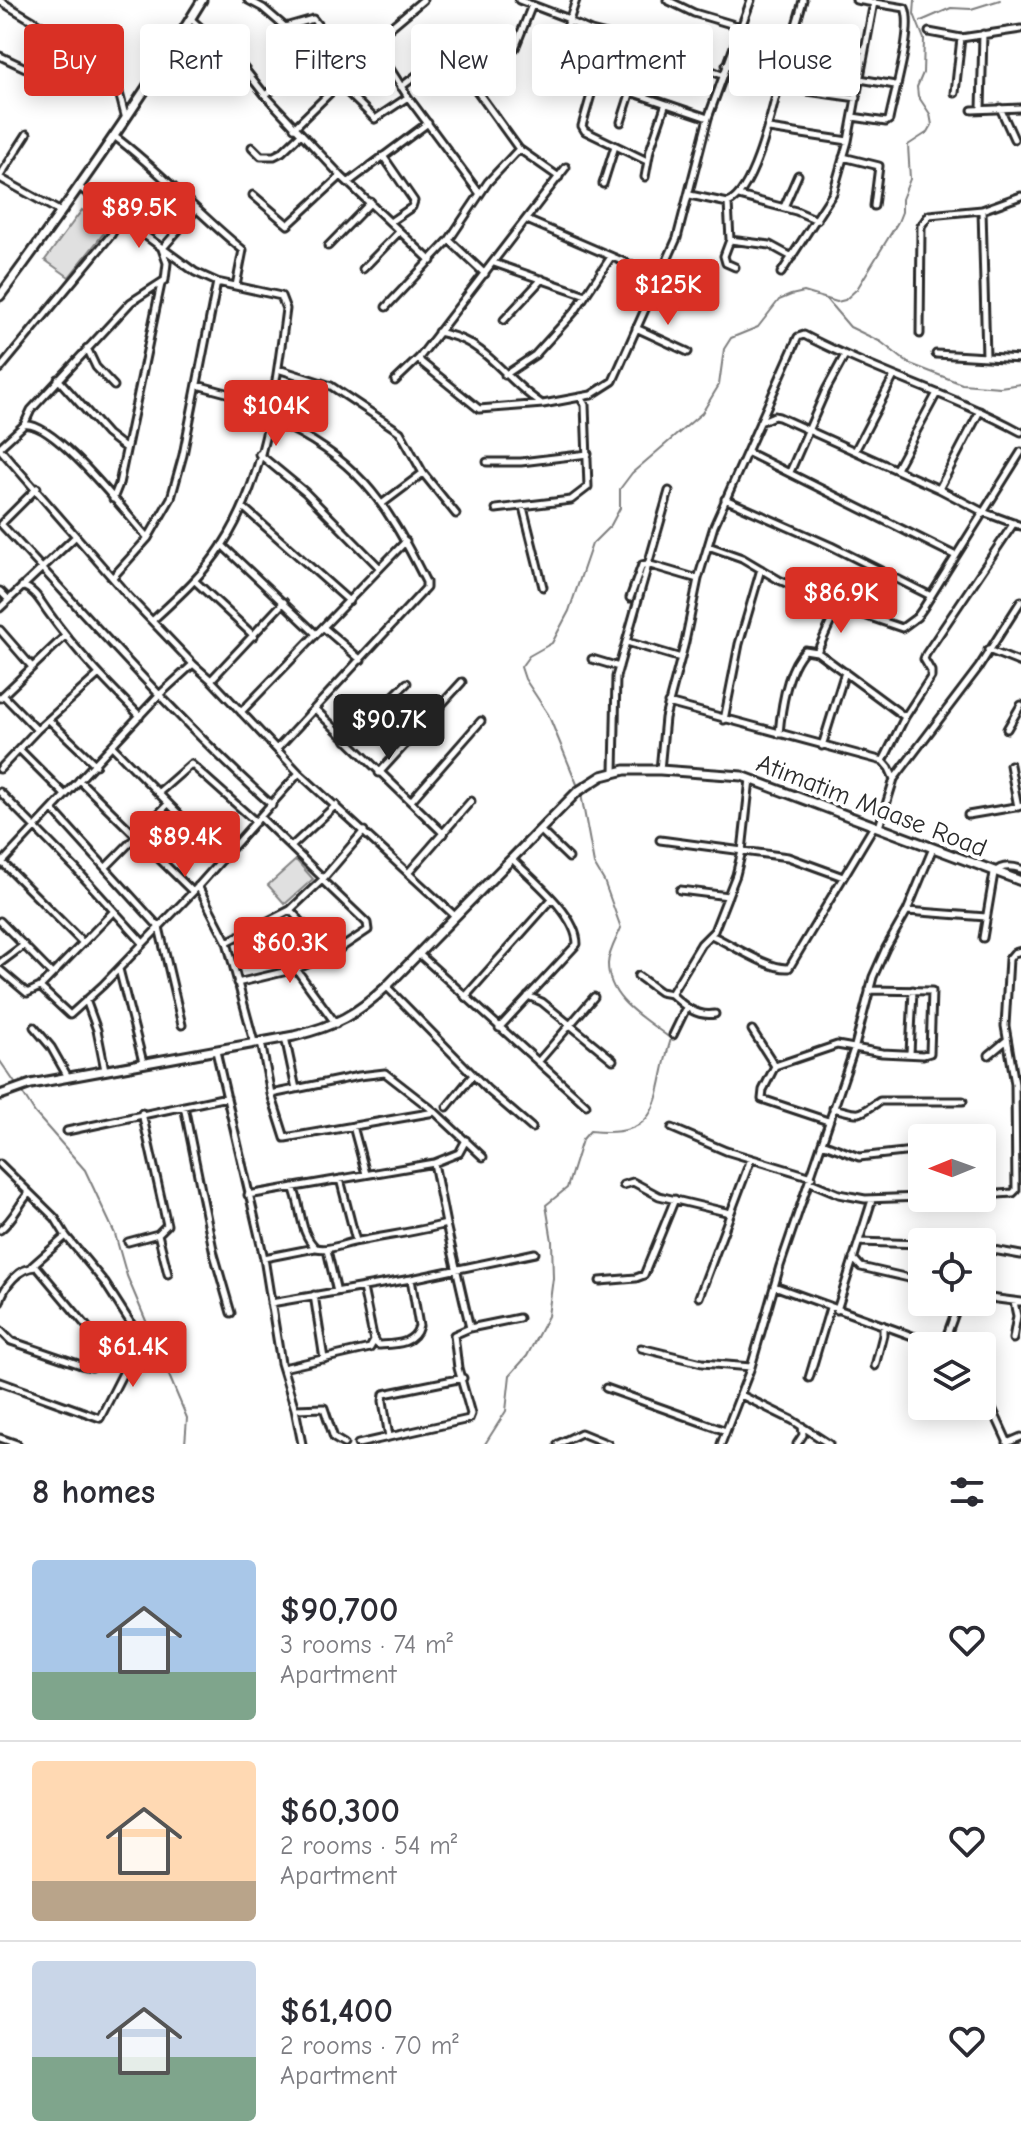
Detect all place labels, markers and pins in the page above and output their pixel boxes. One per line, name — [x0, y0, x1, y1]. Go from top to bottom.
pin: $89.5K — [74, 182, 204, 250]
pin: $125K — [612, 259, 724, 327]
pin: $104K — [220, 380, 332, 448]
pin: $86.9K — [776, 567, 906, 635]
pin: $90.7K — [324, 694, 454, 762]
pin: $89.4K — [120, 811, 250, 879]
pin: $60.3K — [225, 917, 355, 985]
pin: $61.4K — [68, 1321, 198, 1389]

